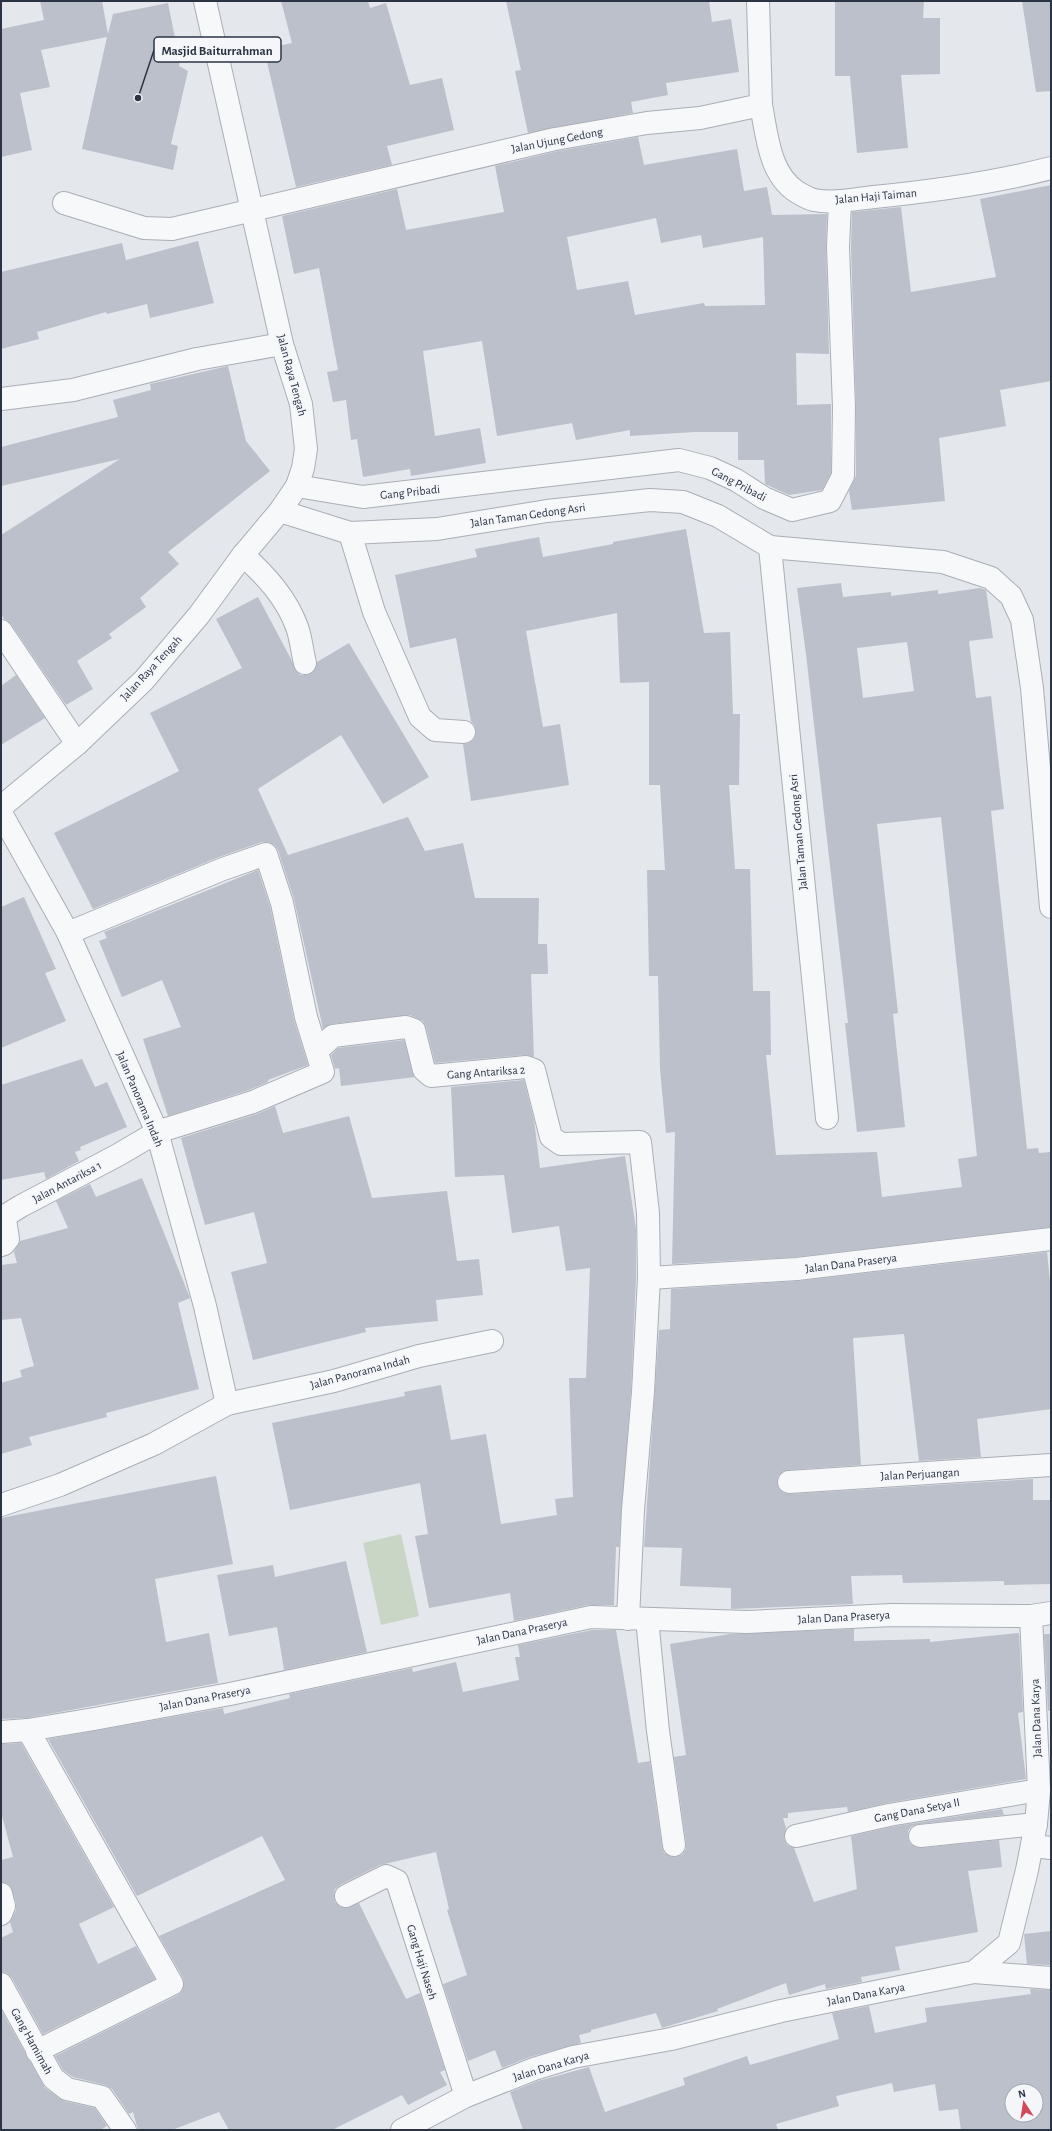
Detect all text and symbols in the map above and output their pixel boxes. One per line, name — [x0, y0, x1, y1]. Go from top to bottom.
callout: Masjid Baiturrahman — [154, 37, 281, 62]
text: Masjid Baiturrahman — [161, 45, 273, 58]
street label: Jalan Ujung Gedong — [510, 125, 604, 156]
street label: Jalan Haji Taiman — [835, 186, 917, 207]
street label: Jalan Raya Tengah — [274, 333, 309, 417]
street label: Gang Pribadi — [710, 465, 768, 503]
street label: Gang Pribadi — [379, 483, 441, 501]
street label: Jalan Taman Gedong Asri — [470, 501, 586, 529]
street label: Jalan Raya Tengah — [118, 633, 185, 704]
street label: Jalan Taman Gedong Asri — [787, 774, 809, 890]
street label: Jalan Panorama Indah — [114, 1049, 166, 1149]
street label: Gang Antariksa 2 — [446, 1063, 526, 1081]
street label: Jalan Antariksa 1 — [31, 1159, 103, 1205]
street label: Jalan Dana Praserya — [804, 1251, 898, 1276]
street label: Jalan Panorama Indah — [309, 1353, 411, 1391]
street label: Jalan Perjuangan — [880, 1466, 960, 1483]
street label: Jalan Dana Praserya — [798, 1609, 891, 1626]
street label: Jalan Dana Praserya — [476, 1615, 569, 1647]
street label: Jalan Dana Karya — [1029, 1678, 1044, 1758]
street label: Jalan Dana Praserya — [159, 1683, 252, 1714]
street label: Gang Dana Setya II — [873, 1796, 961, 1825]
street label: Gang Haji Naseh — [404, 1923, 439, 2001]
street label: Jalan Dana Karya — [826, 1981, 906, 2008]
street label: Gang Hamimah — [9, 2006, 55, 2076]
street label: Jalan Dana Karya — [512, 2049, 591, 2084]
north arrow — [1004, 2083, 1044, 2123]
text: N — [1017, 2088, 1027, 2100]

